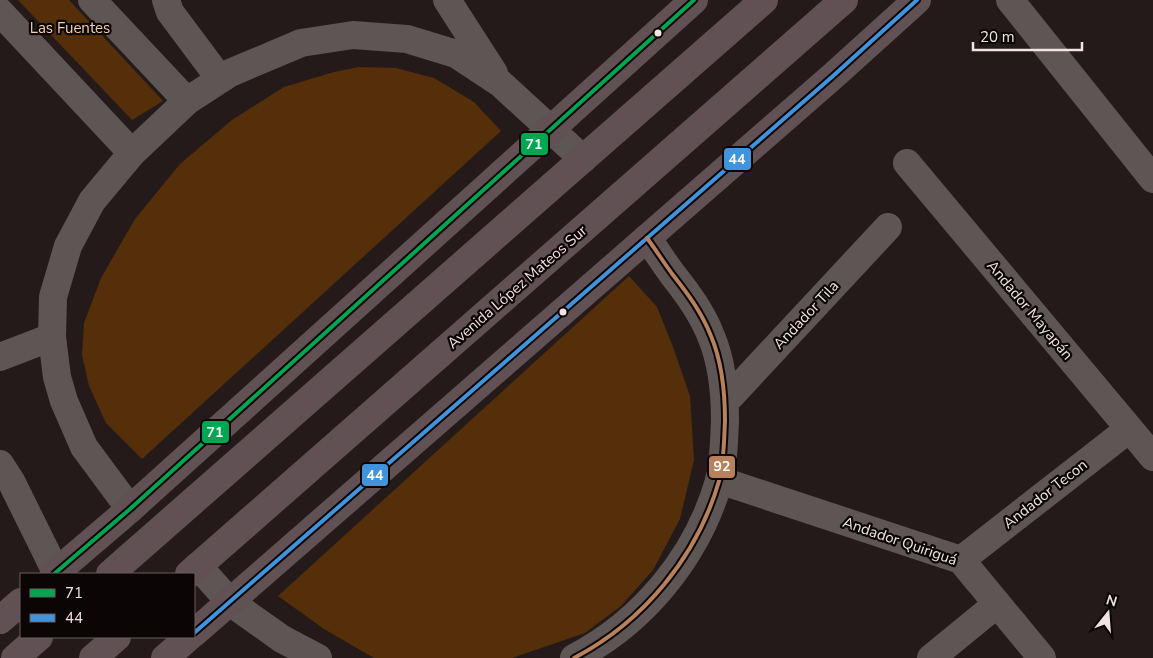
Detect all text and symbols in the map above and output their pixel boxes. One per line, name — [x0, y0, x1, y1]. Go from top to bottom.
park label: Las Fuentes — [30, 18, 110, 38]
scale bar — [973, 20, 1082, 52]
text: 20 m — [980, 27, 1015, 47]
unlabelled marker — [653, 28, 663, 38]
line badge: 71 — [520, 132, 549, 156]
text: 71 — [526, 135, 542, 154]
line badge: 44 — [723, 147, 752, 171]
text: 44 — [729, 150, 746, 169]
street label: Avenida López Mateos Sur — [443, 220, 592, 353]
street label: Andador Mayapán — [983, 256, 1077, 364]
street label: Andador Tila — [769, 276, 843, 354]
unlabelled marker — [558, 307, 568, 317]
line badge: 71 — [201, 420, 230, 444]
text: 71 — [207, 423, 223, 442]
line badge: 92 — [708, 455, 736, 479]
street label: Andador Tecon — [999, 455, 1091, 533]
text: 92 — [714, 457, 730, 476]
line badge: 44 — [361, 463, 389, 487]
text: 44 — [367, 466, 384, 485]
street label: Andador Quiriguá — [840, 512, 960, 570]
legend — [20, 573, 195, 638]
text: 71 — [65, 583, 83, 603]
north arrow — [1083, 588, 1133, 638]
text: N — [1104, 590, 1119, 612]
text: 44 — [65, 608, 83, 628]

